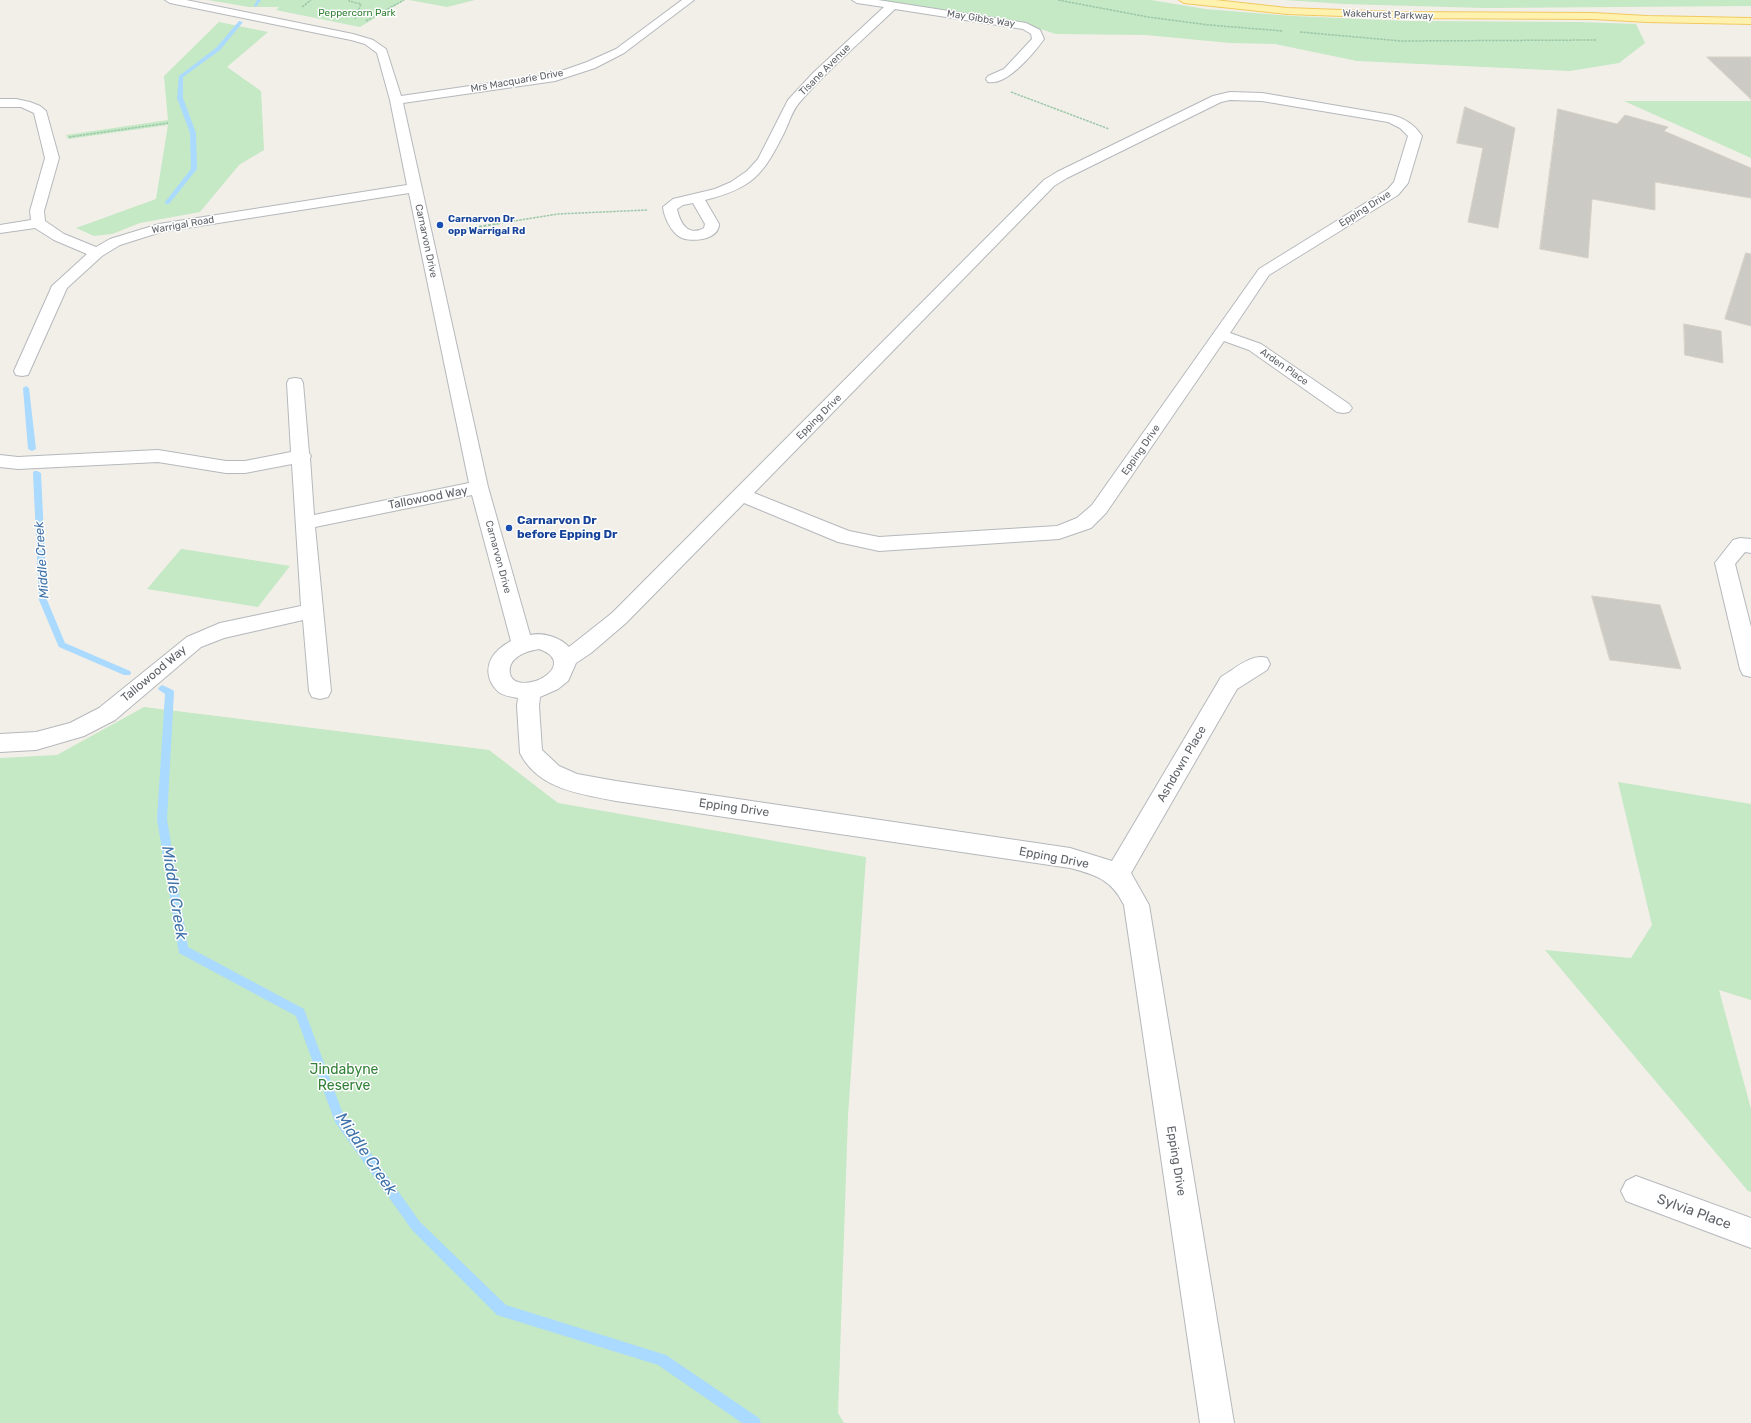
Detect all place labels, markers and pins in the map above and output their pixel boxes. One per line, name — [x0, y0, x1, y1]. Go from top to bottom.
place label: Carnarvon Dr opp Warrigal Rd — [448, 213, 525, 236]
marker: Carnarvon Dr opp Warrigal Rd — [435, 220, 445, 230]
place label: Carnarvon Dr before Epping Dr — [517, 514, 617, 542]
marker: Carnarvon Dr before Epping Dr — [504, 523, 514, 533]

